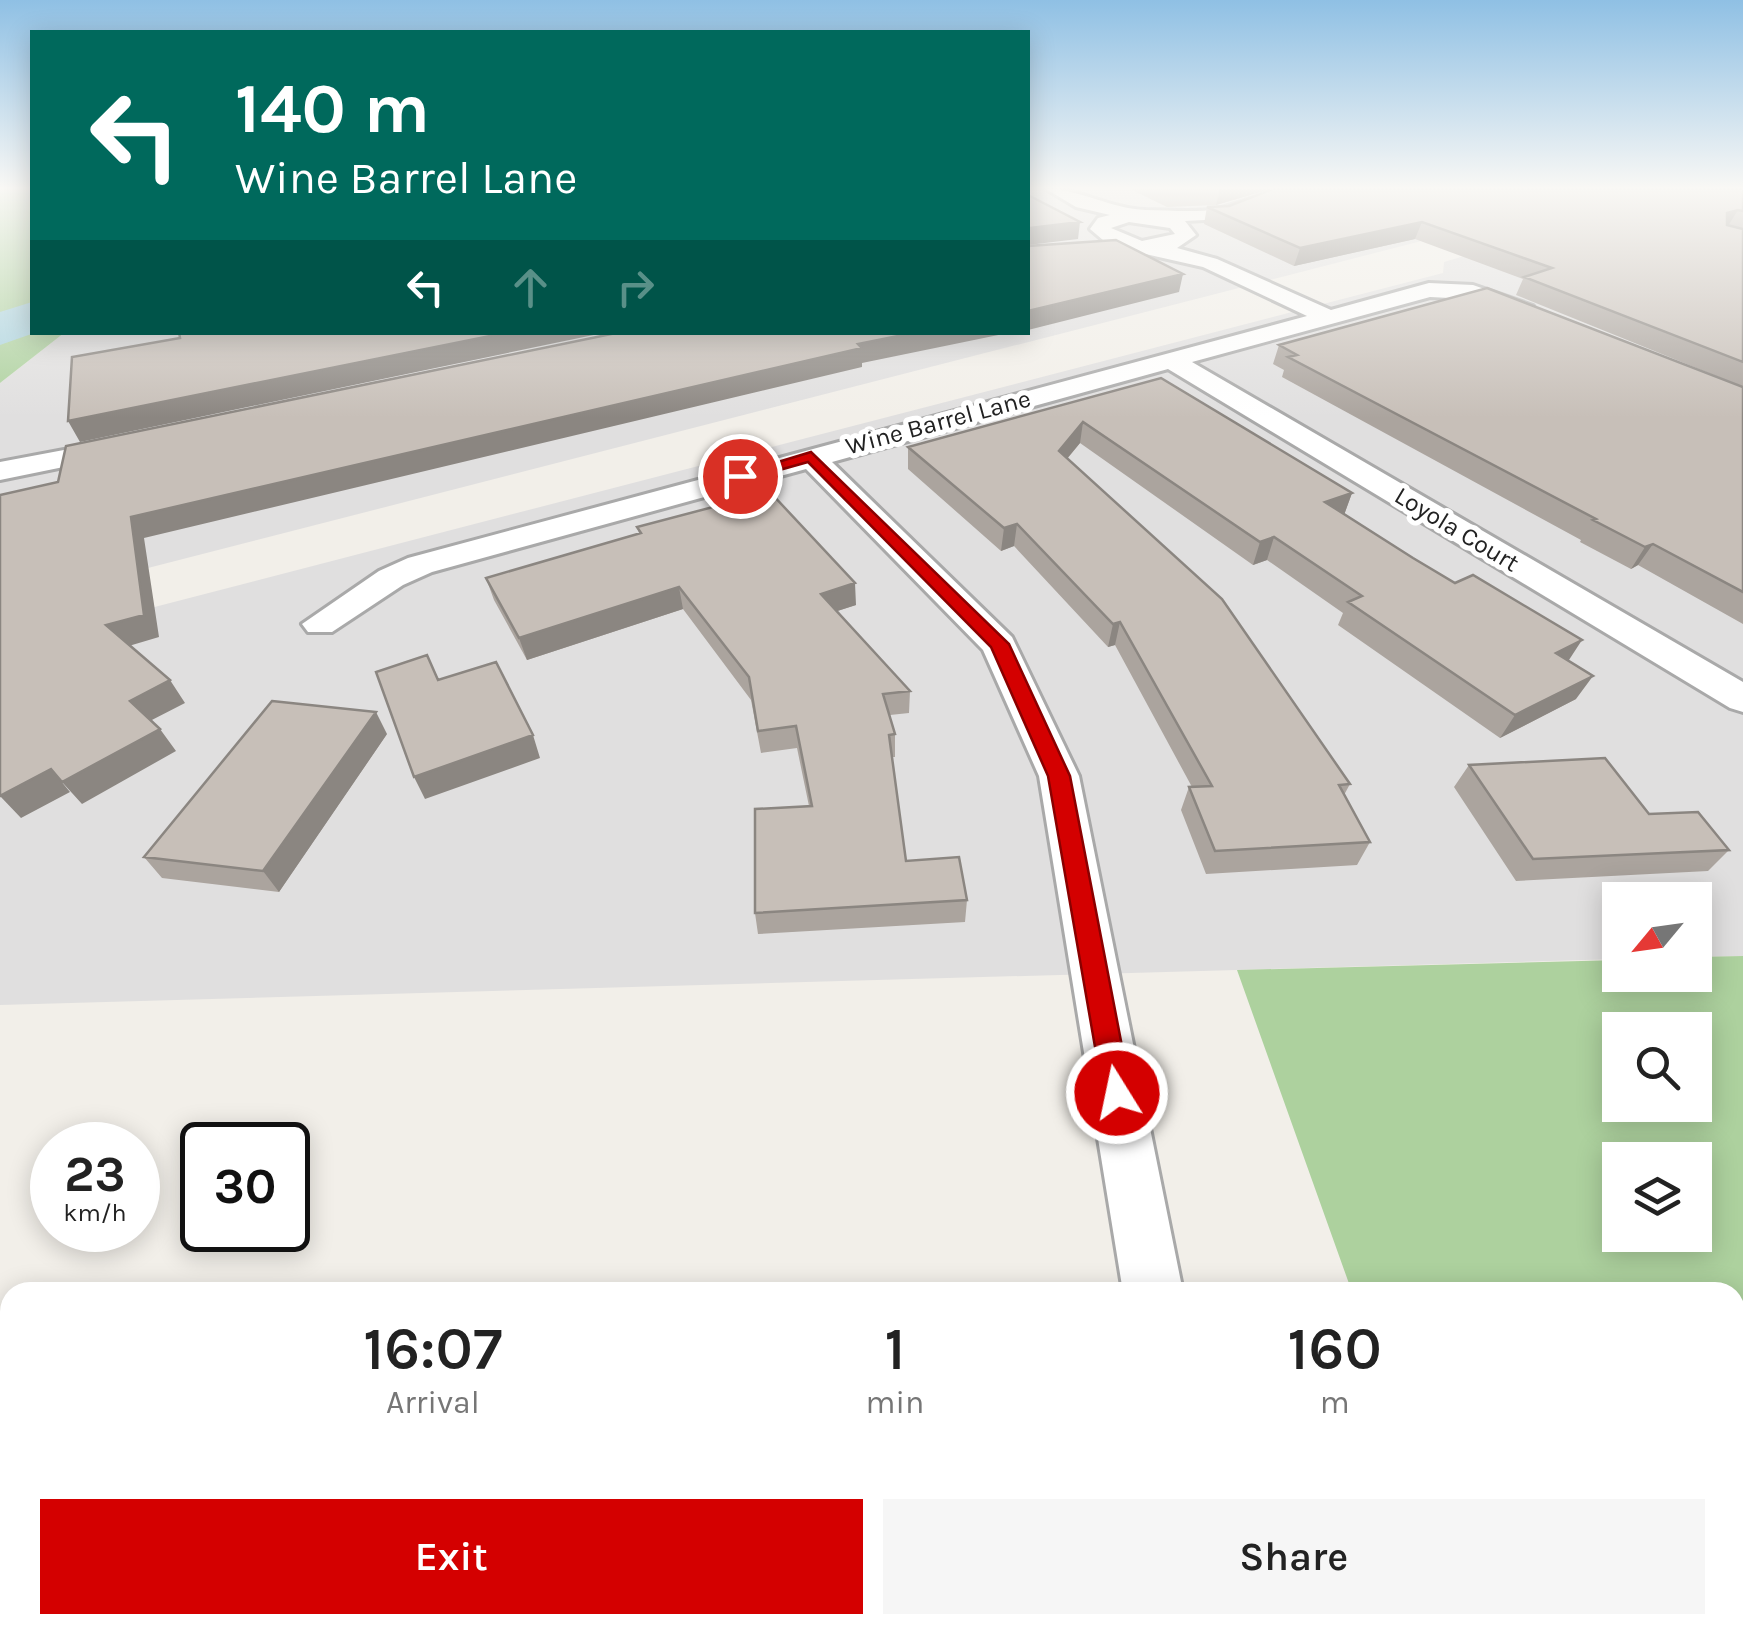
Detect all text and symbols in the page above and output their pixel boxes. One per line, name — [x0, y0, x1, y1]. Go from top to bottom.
text: 140 m — [235, 68, 430, 150]
icon: left — [70, 70, 200, 200]
text: Wine Barrel Lane — [235, 152, 577, 204]
icon: left — [398, 260, 453, 315]
icon: ahead — [503, 260, 558, 315]
icon: right — [608, 260, 663, 315]
street label: Wine Barrel Lane — [842, 383, 1034, 461]
pin — [698, 434, 783, 519]
icon: arrive — [713, 449, 768, 504]
street label: Loyola Court — [1390, 481, 1524, 577]
north arrow — [1602, 882, 1712, 992]
map controls — [1602, 882, 1712, 1252]
button: search — [1602, 1012, 1712, 1122]
position arrow — [1065, 1041, 1169, 1145]
speed limit sign: 30 — [180, 1122, 310, 1252]
button: layers — [1602, 1142, 1712, 1252]
text: 23 — [64, 1145, 126, 1204]
text: km/h — [63, 1198, 127, 1227]
text: 16:07 — [363, 1314, 502, 1384]
text: 1 — [884, 1314, 905, 1384]
text: 160 — [1288, 1314, 1382, 1384]
text: Arrival — [386, 1384, 480, 1421]
text: min — [866, 1384, 924, 1421]
text: m — [1320, 1384, 1350, 1421]
button: Exit — [40, 1499, 863, 1614]
button: Share — [883, 1499, 1705, 1614]

